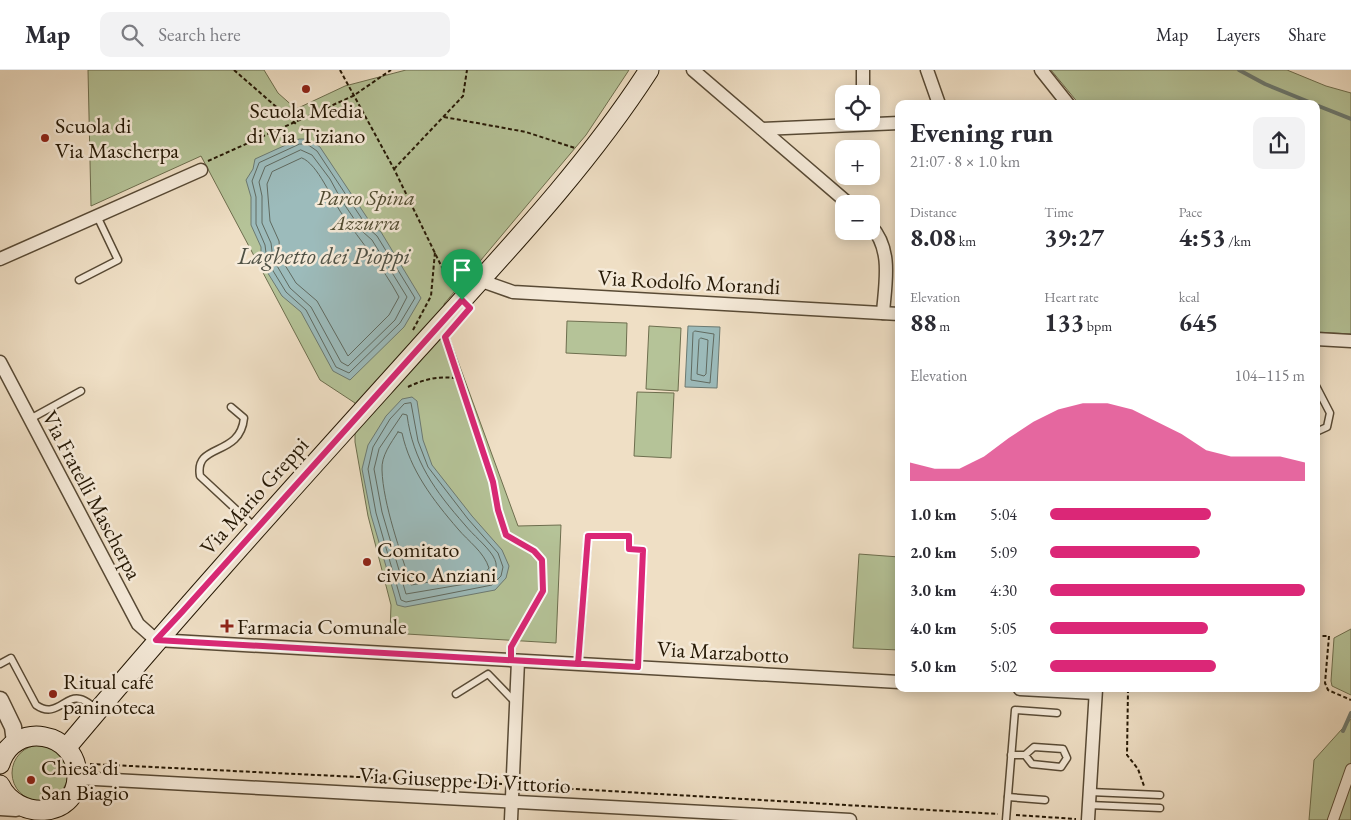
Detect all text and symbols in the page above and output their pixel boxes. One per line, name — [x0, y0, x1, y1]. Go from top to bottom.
search box — [100, 12, 450, 57]
text: Map — [25, 19, 70, 50]
icon: search — [118, 21, 146, 49]
text: Search here — [158, 22, 241, 47]
text: Map — [1156, 23, 1188, 46]
text: Layers — [1216, 23, 1260, 46]
text: Share — [1288, 23, 1326, 46]
marker: Scuola Media di Via Tiziano — [300, 83, 312, 95]
map controls — [835, 85, 880, 240]
button: locate — [835, 85, 880, 130]
place label: Scuola Media di Via Tiziano — [247, 96, 366, 150]
place label: Scuola di Via Mascherpa — [55, 111, 179, 165]
text: Evening run — [910, 114, 1053, 150]
button: share — [1253, 117, 1305, 169]
marker: Scuola di Via Mascherpa — [39, 132, 51, 144]
button: + — [835, 140, 880, 185]
text: 21:07 · 8 × 1.0 km — [910, 151, 1020, 172]
park label: Parco Spina Azzurra — [317, 183, 415, 237]
button: − — [835, 195, 880, 240]
text: Distance — [910, 203, 957, 221]
text: Time — [1044, 203, 1074, 221]
text: Pace — [1179, 203, 1202, 221]
text: 8.08 — [910, 221, 956, 253]
text: 39:27 — [1044, 221, 1104, 253]
text: 4:53 — [1179, 221, 1225, 253]
text: km — [956, 232, 976, 250]
text: /km — [1225, 232, 1251, 250]
water label: Laghetto dei Pioppi — [237, 240, 411, 271]
pin — [441, 249, 483, 300]
icon: arrive — [448, 256, 476, 284]
street label: Via Rodolfo Morandi — [597, 263, 781, 301]
text: Elevation — [910, 288, 960, 306]
text: Heart rate — [1044, 288, 1099, 306]
text: kcal — [1179, 288, 1200, 306]
text: 88 — [910, 306, 936, 338]
text: 133 — [1044, 306, 1084, 338]
text: 645 — [1179, 306, 1218, 338]
text: m — [936, 317, 950, 335]
text: bpm — [1084, 317, 1112, 335]
text: Elevation — [910, 365, 968, 386]
text: 104–115 m — [1234, 365, 1305, 386]
street label: Via Fratelli Mascherpa — [35, 405, 149, 585]
street label: Via Mario Greppi — [193, 431, 315, 561]
text: 1.0 km — [910, 504, 956, 525]
text: 5:04 — [990, 504, 1017, 525]
place label: Comitato civico Anziani — [377, 535, 496, 589]
text: 2.0 km — [910, 542, 956, 563]
text: 5:09 — [990, 542, 1017, 563]
marker: Comitato civico Anziani — [361, 556, 373, 568]
text: 3.0 km — [910, 580, 956, 601]
text: 4:30 — [990, 580, 1017, 601]
place label: Farmacia Comunale — [237, 612, 407, 641]
text: 4.0 km — [910, 618, 956, 639]
text: 5:05 — [990, 618, 1017, 639]
marker: Farmacia Comunale — [221, 620, 233, 632]
street label: Via Marzabotto — [656, 634, 790, 670]
text: 5.0 km — [910, 656, 956, 677]
text: 5:02 — [990, 656, 1017, 677]
place label: Ritual café paninoteca — [63, 667, 155, 721]
marker: Ritual café paninoteca — [47, 688, 59, 700]
place label: Chiesa di San Biagio — [41, 753, 129, 807]
street label: Via Giuseppe Di Vittorio — [358, 760, 572, 800]
marker: Chiesa di San Biagio — [25, 774, 37, 786]

